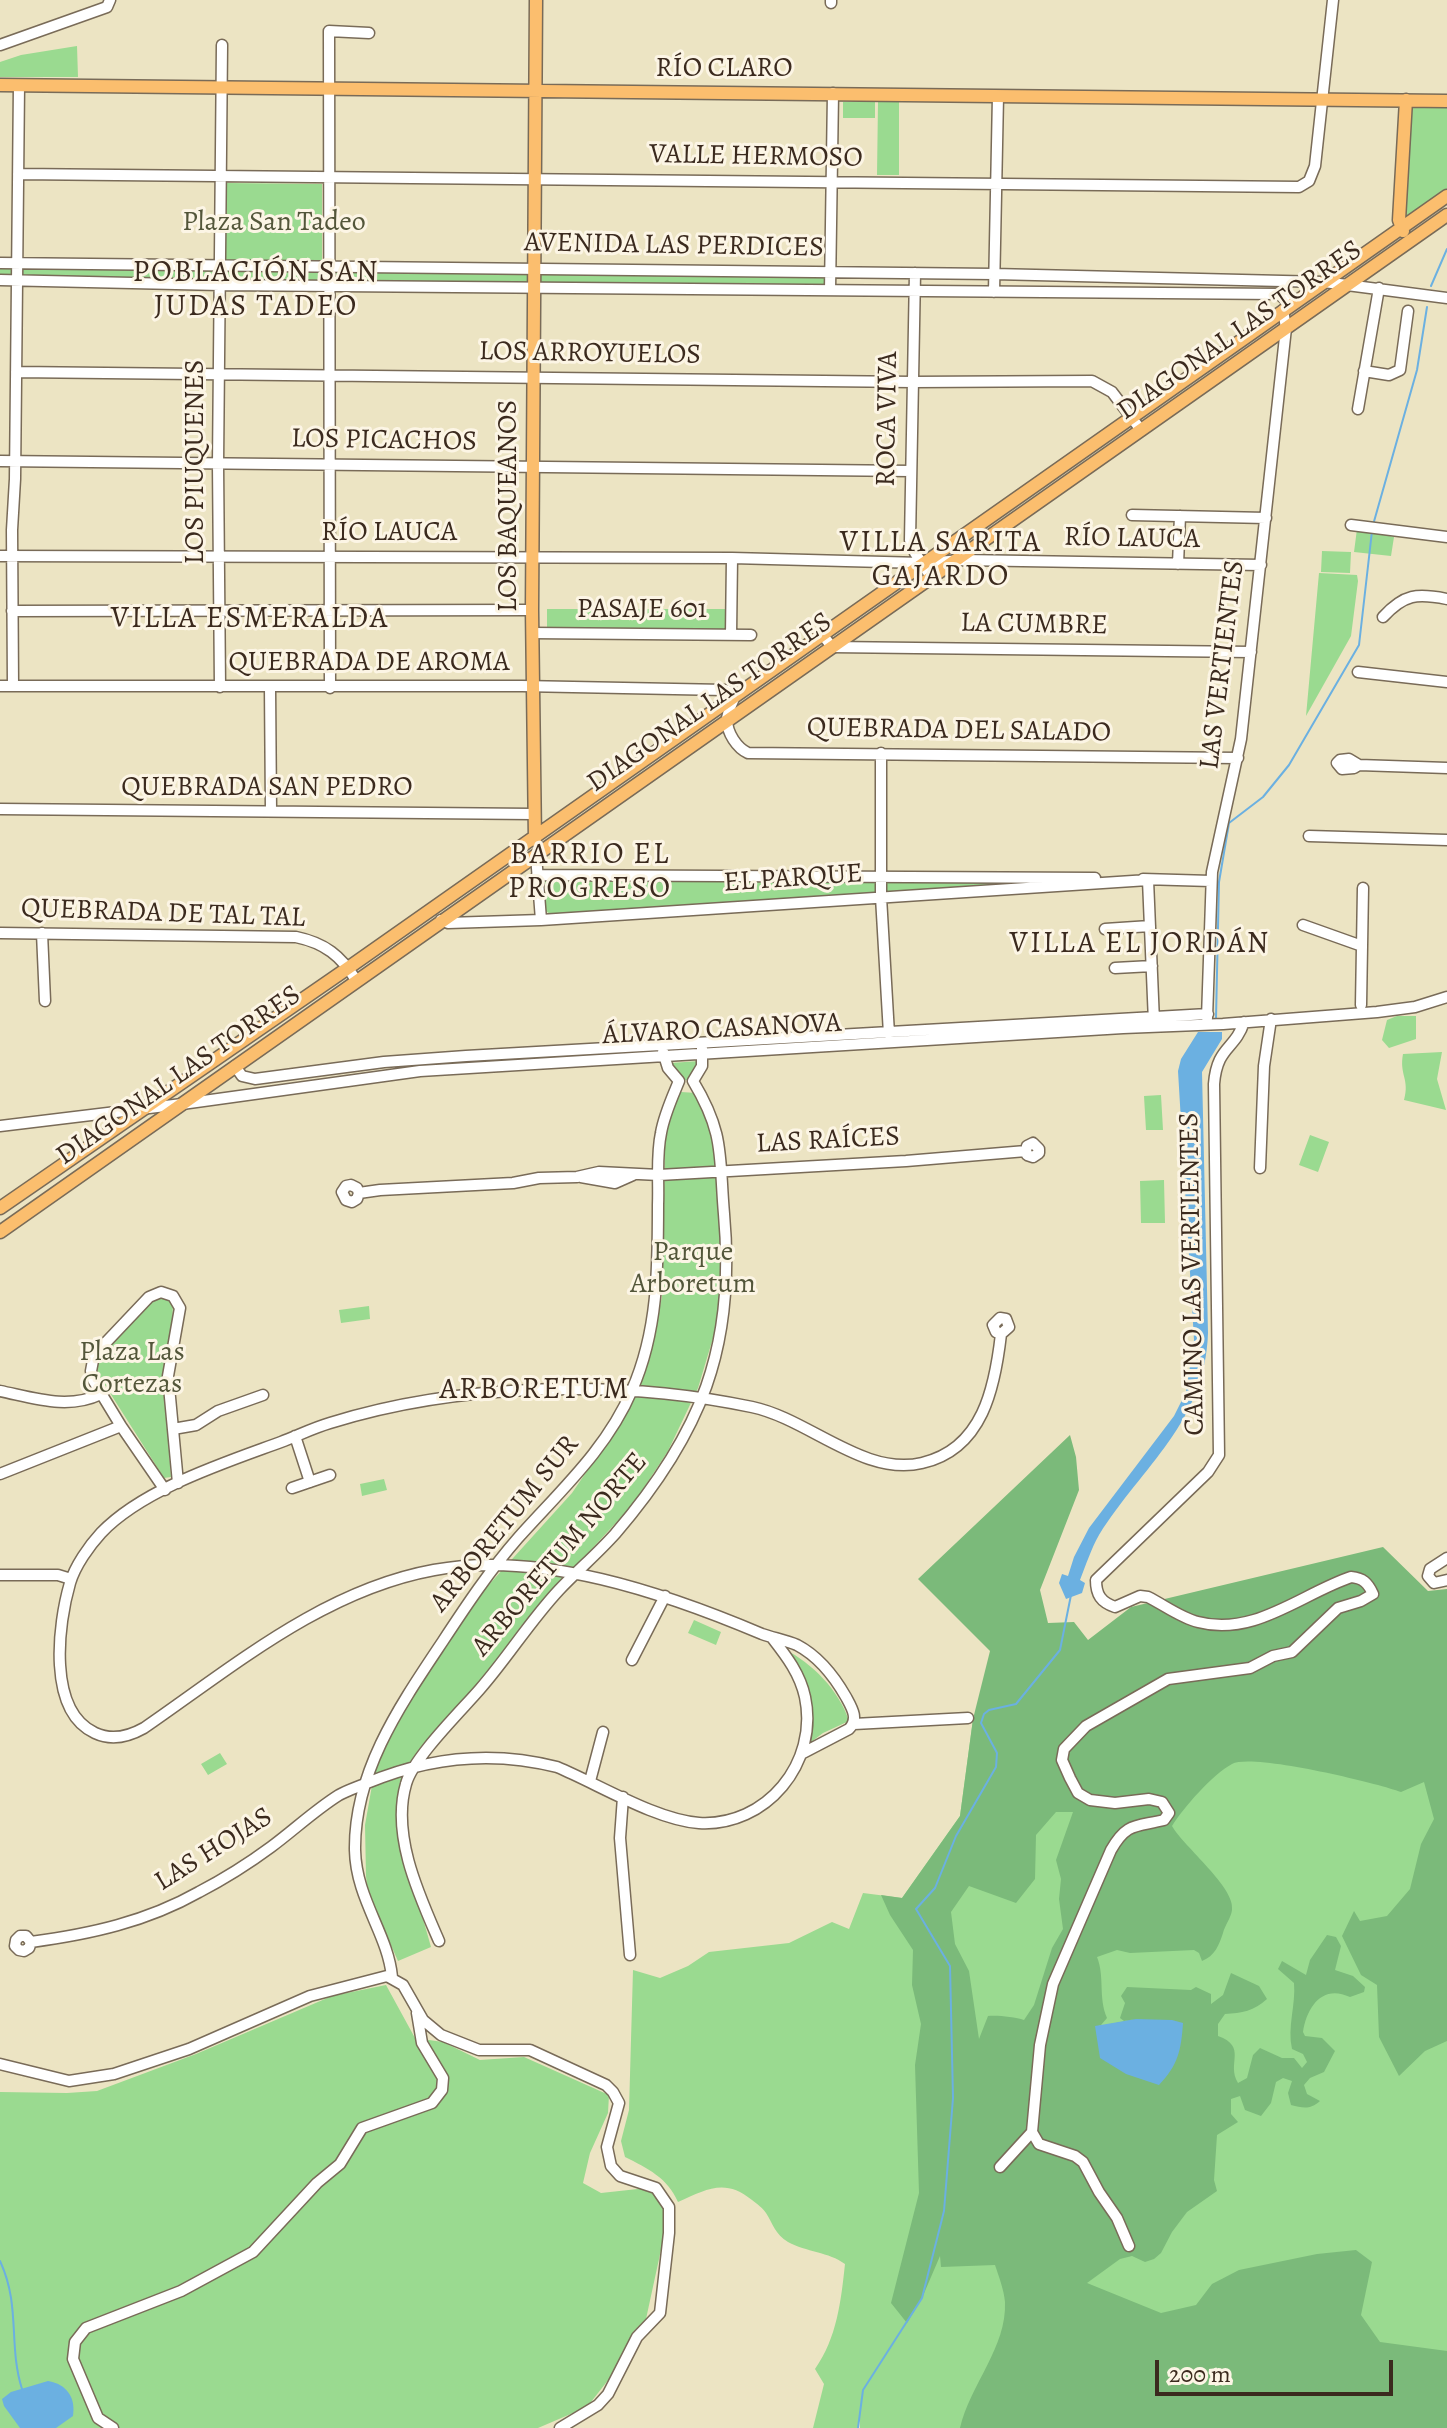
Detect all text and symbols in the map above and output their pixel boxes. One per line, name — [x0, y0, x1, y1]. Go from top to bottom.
street label: RÍO CLARO — [655, 52, 793, 86]
street label: VALLE HERMOSO — [649, 138, 863, 176]
park label: Plaza San Tadeo — [182, 206, 366, 240]
street label: AVENIDA LAS PERDICES — [524, 227, 824, 265]
street label: DIAGONAL LAS TORRES — [1111, 234, 1369, 428]
district label: POBLACIÓN SAN JUDAS TADEO — [132, 256, 380, 326]
street label: LOS ARROYUELOS — [479, 335, 701, 373]
street label: ROCA VIVA — [870, 351, 906, 487]
street label: LOS PIUQUENES — [179, 359, 213, 565]
street label: LOS BAQUEANOS — [492, 400, 526, 612]
street label: LOS PICACHOS — [291, 423, 477, 459]
street label: RÍO LAUCA — [321, 516, 457, 550]
street label: RÍO LAUCA — [1064, 521, 1200, 557]
district label: VILLA SARITA GAJARDO — [840, 526, 1042, 596]
street label: LAS VERTIENTES — [1193, 558, 1253, 772]
street label: PASAJE 601 — [577, 593, 707, 627]
district label: VILLA ESMERALDA — [111, 602, 389, 638]
street label: DIAGONAL LAS TORRES — [581, 606, 839, 800]
street label: LA CUMBRE — [960, 607, 1108, 643]
street label: QUEBRADA DE AROMA — [228, 646, 510, 680]
street label: QUEBRADA DEL SALADO — [807, 712, 1111, 750]
street label: QUEBRADA SAN PEDRO — [121, 771, 413, 805]
district label: BARRIO EL PROGRESO — [508, 838, 672, 908]
street label: EL PARQUE — [722, 857, 864, 901]
street label: QUEBRADA DE TAL TAL — [20, 892, 306, 936]
district label: VILLA EL JORDÁN — [1010, 927, 1270, 963]
street label: DIAGONAL LAS TORRES — [50, 979, 308, 1173]
street label: ÁLVARO CASANOVA — [602, 1007, 842, 1053]
street label: CAMINO LAS VERTIENTES — [1173, 1112, 1213, 1436]
street label: LAS RAÍCES — [755, 1120, 901, 1162]
park label: Parque Arboretum — [630, 1236, 756, 1302]
park label: Plaza Las Cortezas — [79, 1336, 185, 1402]
district label: ARBORETUM — [440, 1373, 630, 1409]
street label: ARBORETUM SUR — [423, 1429, 587, 1619]
street label: ARBORETUM NORTE — [465, 1446, 655, 1664]
street label: LAS HOJAS — [149, 1801, 279, 1899]
scale bar — [1159, 2344, 1397, 2394]
text: 200 m — [1169, 2358, 1231, 2390]

